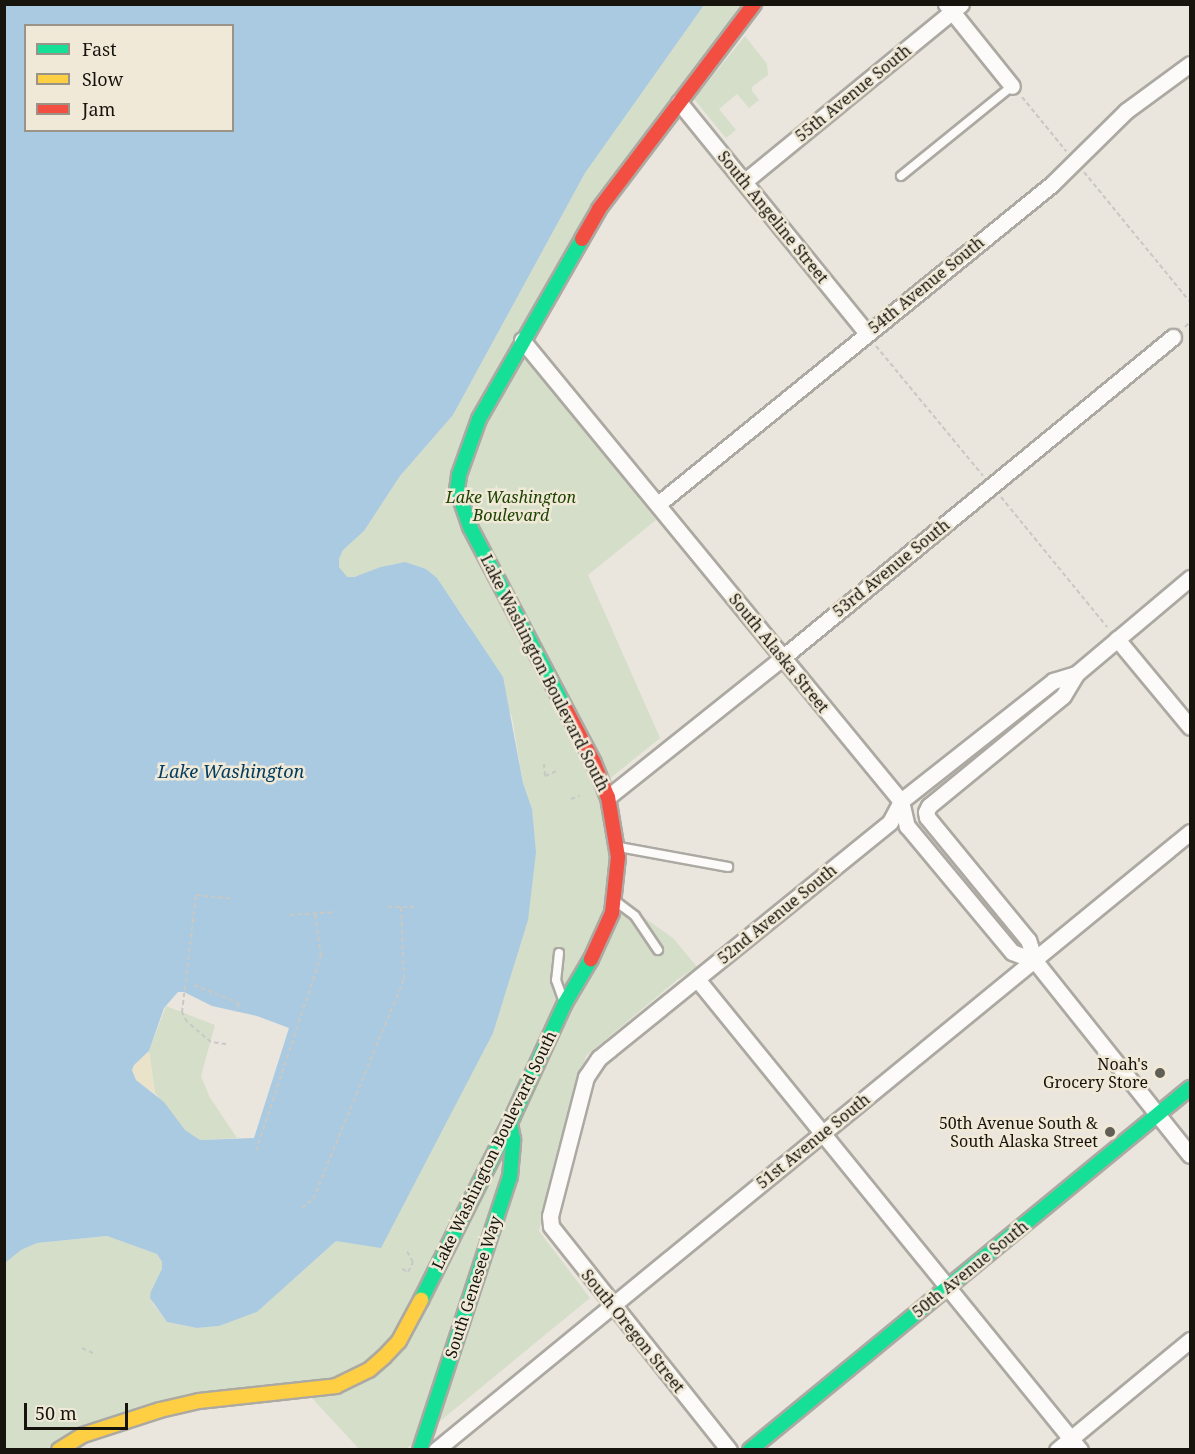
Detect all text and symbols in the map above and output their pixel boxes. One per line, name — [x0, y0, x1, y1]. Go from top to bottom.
legend — [24, 24, 234, 132]
text: Fast — [82, 37, 117, 61]
street label: 55th Avenue South — [791, 41, 915, 145]
text: Slow — [82, 67, 123, 91]
text: Jam — [82, 97, 116, 121]
street label: South Angeline Street — [714, 147, 832, 287]
street label: 54th Avenue South — [864, 233, 988, 337]
park label: Lake Washington Boulevard — [446, 487, 576, 525]
street label: 53rd Avenue South — [829, 515, 953, 621]
street label: Lake Washington Boulevard South — [477, 551, 613, 795]
street label: South Alaska Street — [725, 590, 833, 716]
water label: Lake Washington — [158, 760, 304, 782]
street label: 52nd Avenue South — [714, 860, 840, 968]
street label: Lake Washington Boulevard South — [428, 1028, 560, 1272]
place label: Noah's Grocery Store — [1043, 1054, 1148, 1092]
marker: Noah's Grocery Store — [1153, 1066, 1167, 1080]
street label: 51st Avenue South — [753, 1089, 873, 1193]
place label: 50th Avenue South & South Alaska Street — [939, 1113, 1098, 1151]
marker: 50th Avenue South & South Alaska Street — [1103, 1125, 1117, 1139]
street label: South Genesee Way — [441, 1213, 505, 1361]
street label: 50th Avenue South — [908, 1217, 1032, 1321]
street label: South Oregon Street — [577, 1266, 689, 1396]
scale bar — [27, 1391, 130, 1429]
text: 50 m — [35, 1401, 77, 1425]

